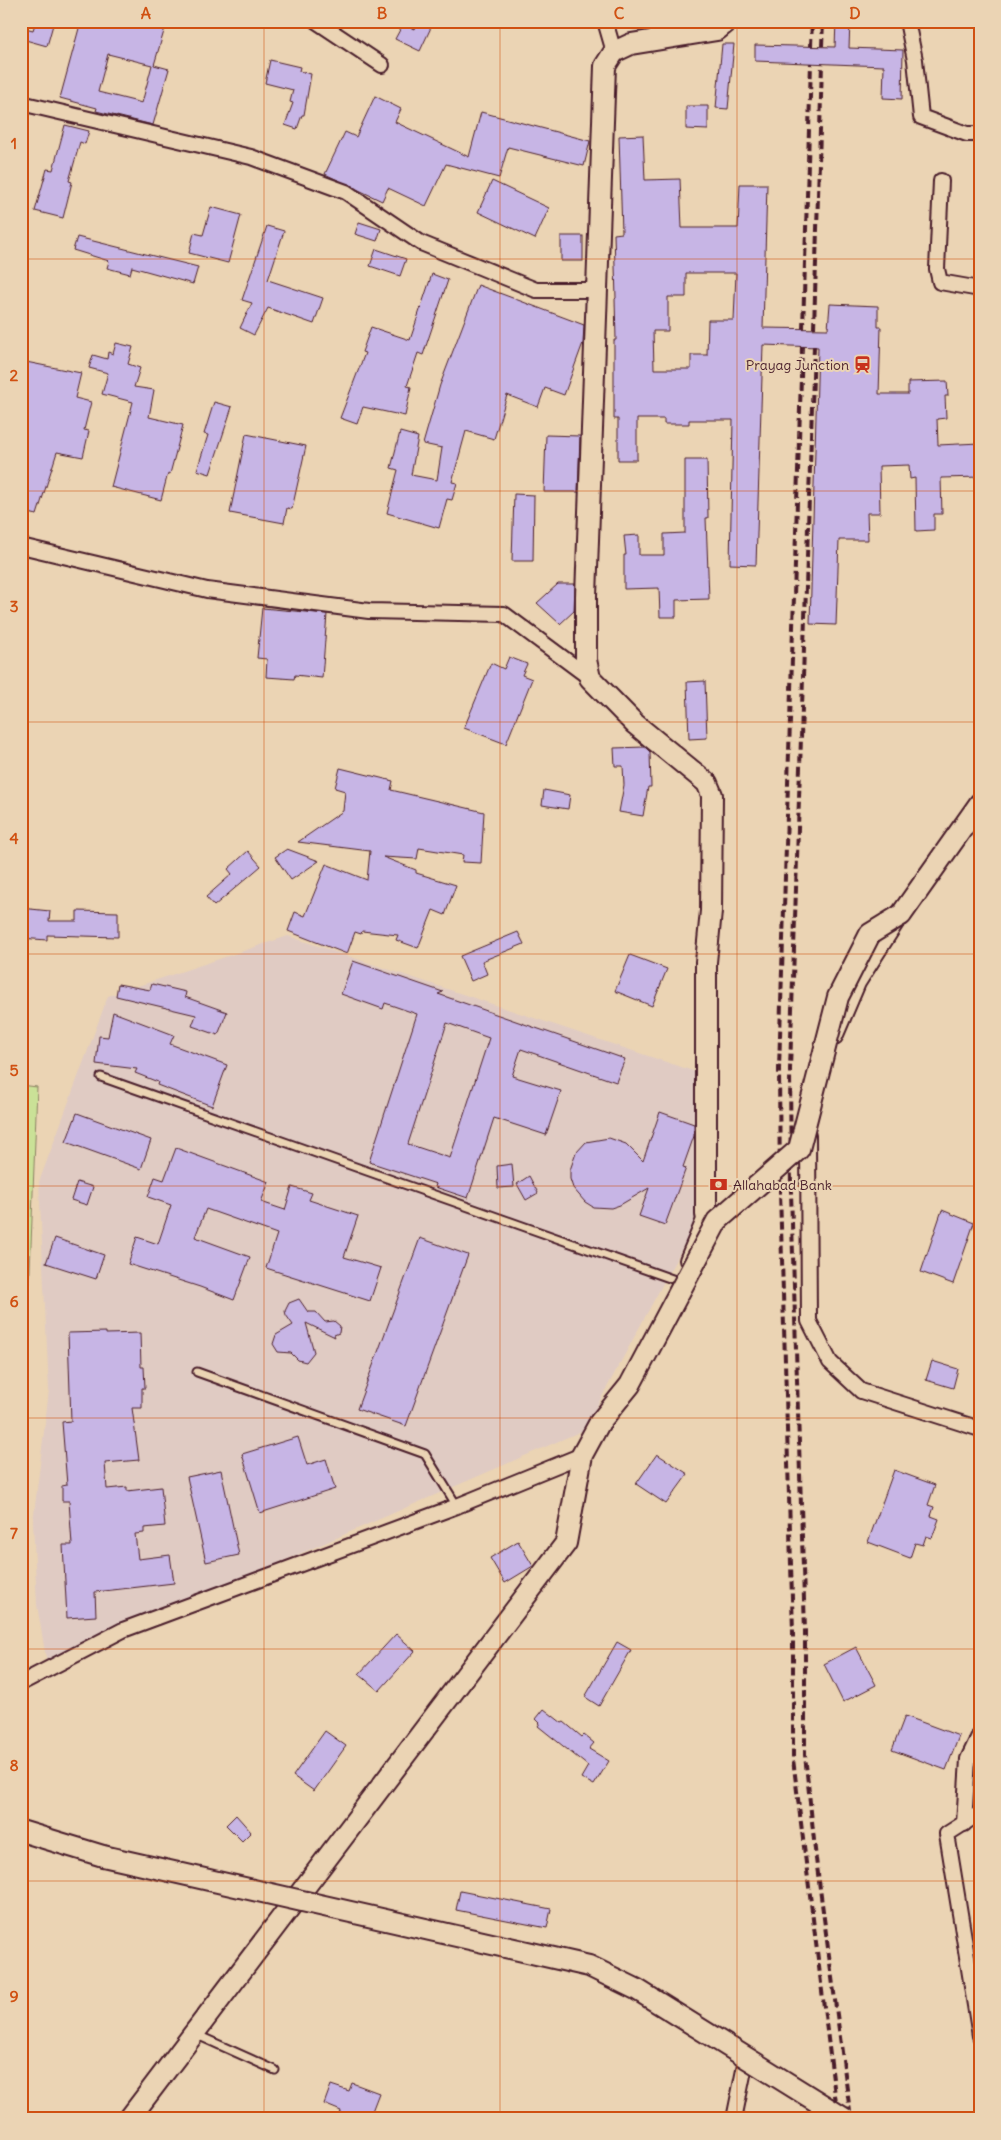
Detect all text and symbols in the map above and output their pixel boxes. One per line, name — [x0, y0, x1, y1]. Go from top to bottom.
text: A — [141, 3, 151, 23]
text: B — [377, 3, 388, 23]
text: C — [614, 3, 625, 23]
text: D — [849, 3, 861, 23]
text: 1 — [11, 133, 17, 153]
station icon: Prayag Junction — [853, 355, 873, 375]
place label: Prayag Junction — [746, 356, 849, 374]
text: 2 — [10, 365, 19, 385]
text: 3 — [9, 596, 19, 616]
text: 4 — [9, 828, 19, 848]
text: 5 — [9, 1060, 19, 1080]
bank icon: Allahabad Bank — [709, 1175, 729, 1195]
place label: Allahabad Bank — [733, 1176, 832, 1194]
text: 6 — [9, 1291, 19, 1311]
text: 7 — [10, 1523, 18, 1543]
text: 8 — [9, 1755, 19, 1775]
text: 9 — [9, 1986, 19, 2006]

